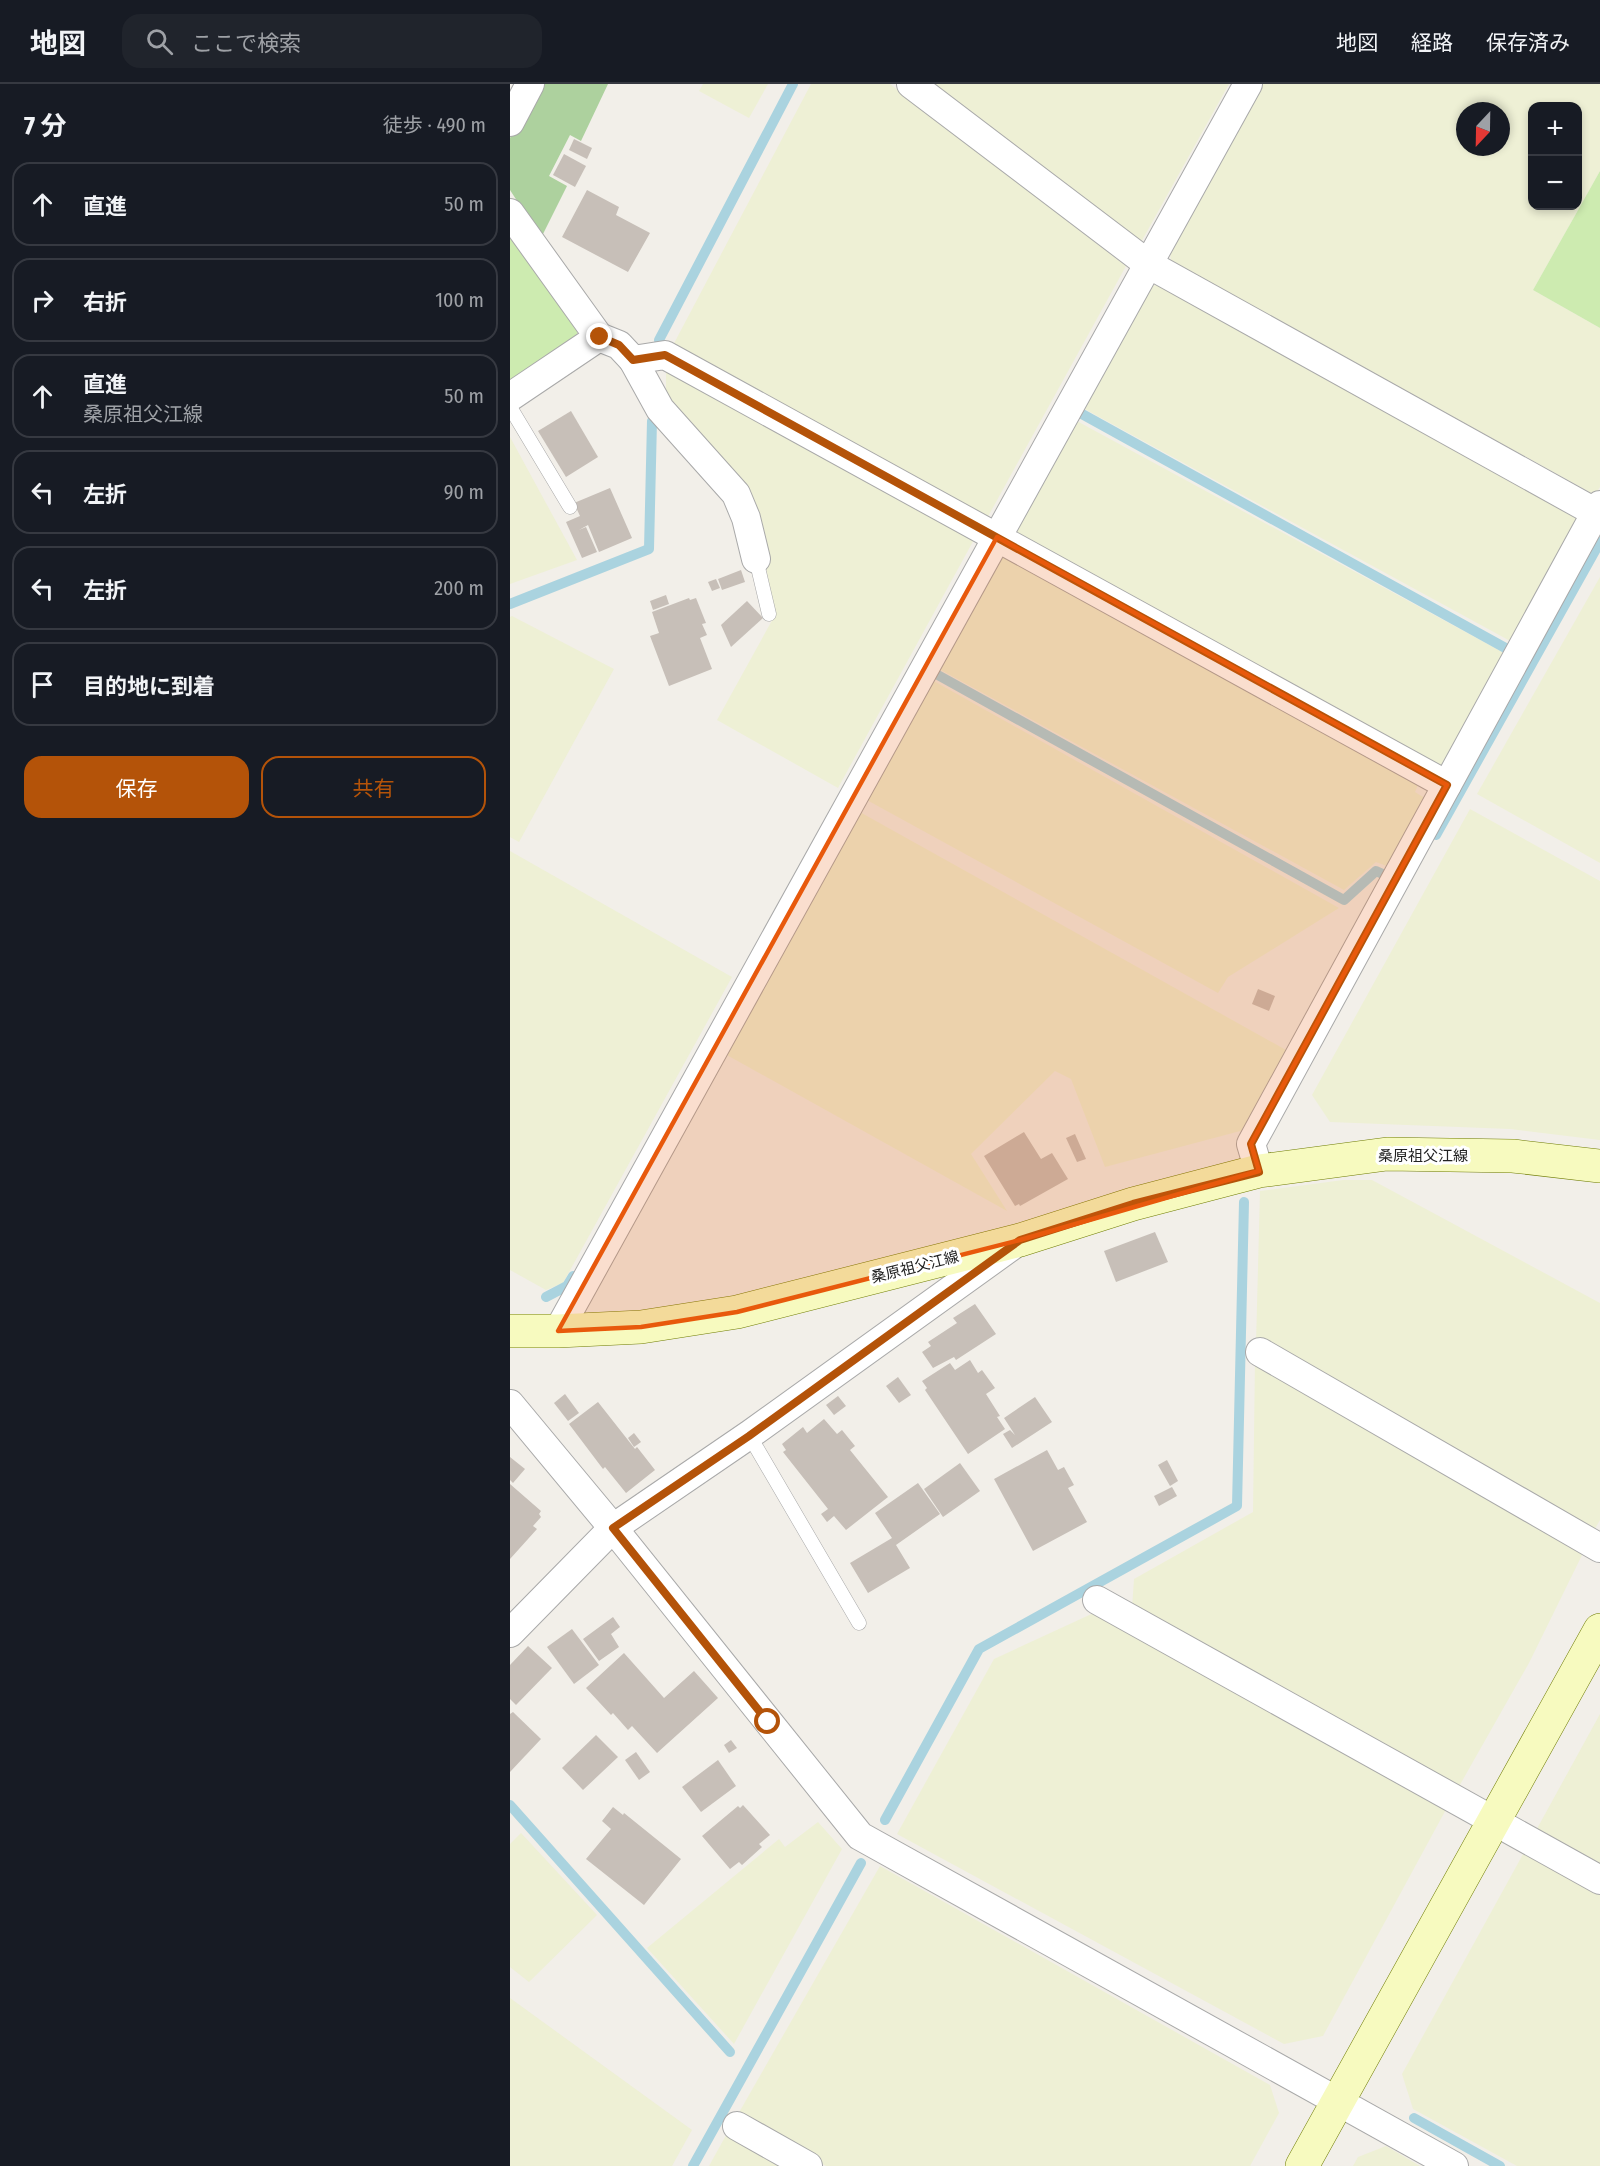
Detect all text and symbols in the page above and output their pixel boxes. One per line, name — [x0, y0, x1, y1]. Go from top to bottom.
search box — [122, 14, 542, 68]
icon: search — [143, 25, 176, 58]
text: 地図 — [30, 27, 86, 60]
text: ここで検索 — [191, 30, 301, 57]
text: 地図 — [1336, 30, 1378, 56]
text: 経路 — [1411, 30, 1453, 56]
text: 保存済み — [1486, 30, 1570, 56]
north arrow — [1456, 102, 1510, 156]
map controls — [1528, 102, 1582, 210]
button: + — [1528, 102, 1582, 156]
text: 7 分 — [24, 111, 66, 142]
text: 徒歩 · 490 m — [383, 113, 486, 137]
button: − — [1528, 156, 1582, 210]
icon: ahead — [26, 188, 59, 221]
text: 50 m — [444, 192, 484, 216]
text: 直進 — [83, 193, 127, 220]
icon: right — [26, 284, 59, 317]
text: 100 m — [435, 288, 484, 312]
text: 右折 — [83, 289, 127, 316]
route end — [586, 323, 612, 349]
text: 直進 — [83, 371, 127, 398]
icon: ahead — [26, 380, 59, 413]
text: 50 m — [444, 384, 484, 408]
text: 桑原祖父江線 — [83, 402, 203, 426]
icon: left — [26, 476, 59, 509]
text: 90 m — [444, 480, 484, 504]
text: 左折 — [83, 481, 127, 508]
icon: left — [26, 572, 59, 605]
text: 200 m — [434, 576, 484, 600]
text: 左折 — [83, 577, 127, 604]
icon: arrive — [26, 668, 59, 701]
text: 目的地に到着 — [83, 673, 215, 700]
button: 保存 — [24, 756, 249, 818]
button: 共有 — [261, 756, 486, 818]
street label: 桑原祖父江線 — [1378, 1147, 1468, 1165]
street label: 桑原祖父江線 — [869, 1247, 961, 1287]
route start — [754, 1708, 780, 1734]

